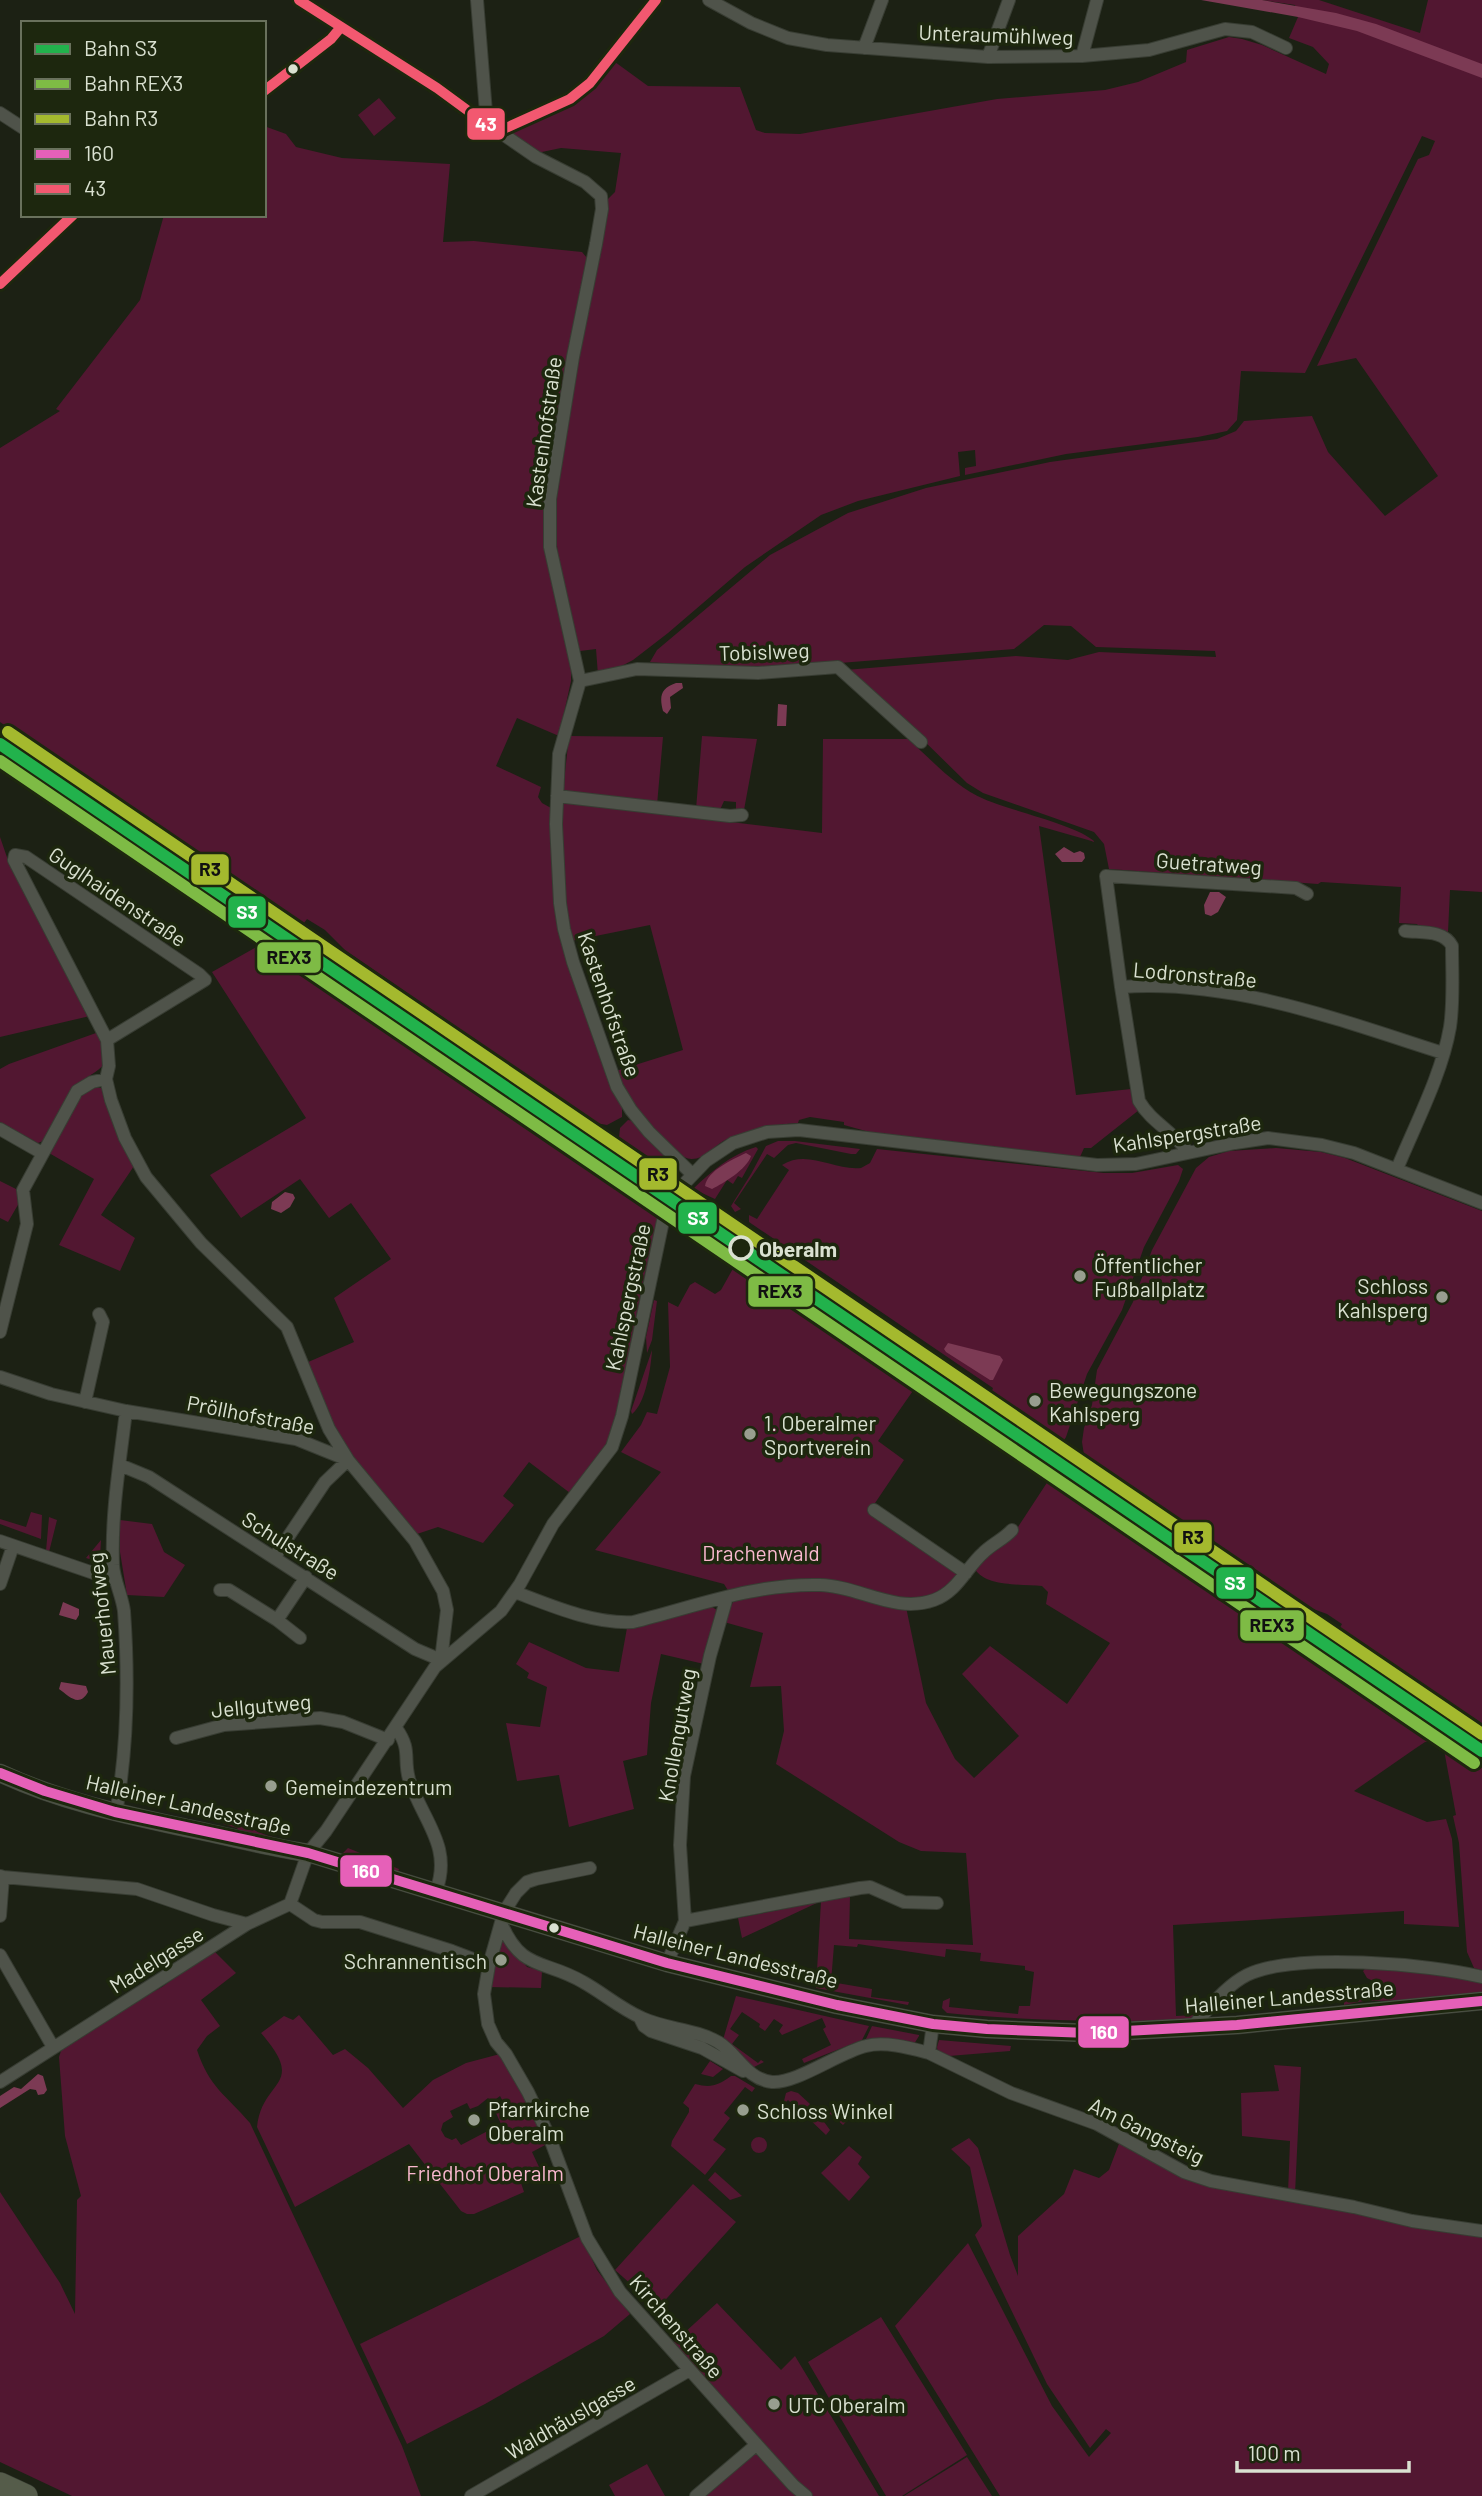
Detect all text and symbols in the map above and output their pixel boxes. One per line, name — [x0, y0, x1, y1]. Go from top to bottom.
street label: Unteraumühlweg — [918, 19, 1074, 49]
legend — [21, 21, 266, 217]
text: Bahn S3 — [84, 35, 158, 60]
unlabelled marker — [286, 62, 300, 76]
text: Bahn REX3 — [84, 70, 183, 95]
text: Bahn R3 — [84, 105, 158, 130]
line badge: 43 — [466, 107, 506, 141]
text: 43 — [475, 112, 497, 135]
text: 160 — [84, 140, 114, 165]
text: 43 — [84, 175, 106, 200]
street label: Kastenhofstraße — [520, 355, 566, 509]
street label: Tobislweg — [718, 637, 810, 665]
street label: Guglhaidenstraße — [44, 841, 192, 951]
street label: Guetratweg — [1155, 847, 1263, 879]
line badge: R3 — [190, 853, 230, 886]
text: R3 — [199, 857, 221, 880]
line badge: S3 — [227, 895, 267, 929]
text: S3 — [236, 900, 258, 923]
street label: Kastenhofstraße — [573, 928, 647, 1080]
line badge: REX3 — [256, 941, 322, 974]
text: REX3 — [266, 945, 312, 968]
street label: Lodronstraße — [1132, 956, 1258, 992]
street label: Kahlspergstraße — [1111, 1109, 1263, 1157]
line badge: R3 — [638, 1157, 678, 1191]
text: R3 — [647, 1162, 669, 1185]
line badge: S3 — [677, 1201, 718, 1235]
text: S3 — [687, 1206, 709, 1229]
street label: Kahlspergstraße — [599, 1221, 655, 1373]
marker: Oberalm — [729, 1236, 753, 1260]
place label: Oberalm — [759, 1236, 837, 1261]
place label: Öffentlicher Fußballplatz — [1094, 1252, 1204, 1301]
marker: Öffentlicher Fußballplatz — [1072, 1268, 1088, 1284]
place label: Schloss Kahlsperg — [1337, 1273, 1428, 1322]
line badge: REX3 — [747, 1275, 814, 1308]
text: REX3 — [757, 1279, 803, 1302]
marker: Schloss Kahlsperg — [1434, 1289, 1450, 1305]
place label: Bewegungszone Kahlsperg — [1049, 1377, 1197, 1426]
street label: Pröllhofstraße — [185, 1389, 317, 1439]
marker: Bewegungszone Kahlsperg — [1027, 1393, 1043, 1409]
place label: 1. Oberalmer Sportverein — [764, 1410, 877, 1459]
marker: 1. Oberalmer Sportverein — [742, 1426, 758, 1442]
street label: Schulstraße — [238, 1505, 344, 1585]
line badge: R3 — [1173, 1521, 1213, 1554]
text: R3 — [1182, 1525, 1204, 1548]
park label: Drachenwald — [702, 1540, 820, 1565]
street label: Mauerhofweg — [82, 1552, 120, 1676]
line badge: S3 — [1215, 1566, 1255, 1600]
text: S3 — [1224, 1571, 1246, 1594]
line badge: REX3 — [1239, 1609, 1305, 1642]
text: REX3 — [1249, 1613, 1295, 1636]
street label: Knollengutweg — [652, 1666, 700, 1804]
street label: Jellgutweg — [210, 1688, 312, 1722]
street label: Halleiner Landesstraße — [84, 1768, 294, 1840]
place label: Gemeindezentrum — [285, 1774, 452, 1799]
marker: Gemeindezentrum — [263, 1778, 279, 1794]
line badge: 160 — [339, 1854, 393, 1888]
text: 160 — [352, 1859, 380, 1882]
street label: Halleiner Landesstraße — [631, 1917, 841, 1993]
street label: Madelgasse — [104, 1920, 208, 1998]
unlabelled marker — [547, 1921, 561, 1935]
place label: Schrannentisch — [344, 1948, 487, 1973]
marker: Schrannentisch — [493, 1952, 509, 1968]
street label: Halleiner Landesstraße — [1183, 1974, 1395, 2018]
line badge: 160 — [1077, 2015, 1130, 2049]
text: 160 — [1090, 2020, 1118, 2043]
street label: Am Gangsteig — [1085, 2091, 1209, 2169]
place label: Pfarrkirche Oberalm — [488, 2096, 590, 2145]
place label: Schloss Winkel — [757, 2098, 893, 2123]
marker: Schloss Winkel — [735, 2102, 751, 2118]
marker: Pfarrkirche Oberalm — [466, 2112, 482, 2128]
park label: Friedhof Oberalm — [406, 2160, 564, 2185]
street label: Kirchenstraße — [625, 2269, 729, 2383]
street label: Waldhäuslgasse — [501, 2370, 639, 2464]
place label: UTC Oberalm — [788, 2392, 906, 2417]
marker: UTC Oberalm — [766, 2396, 782, 2412]
scale bar — [1237, 2430, 1408, 2474]
text: 100 m — [1248, 2440, 1301, 2465]

